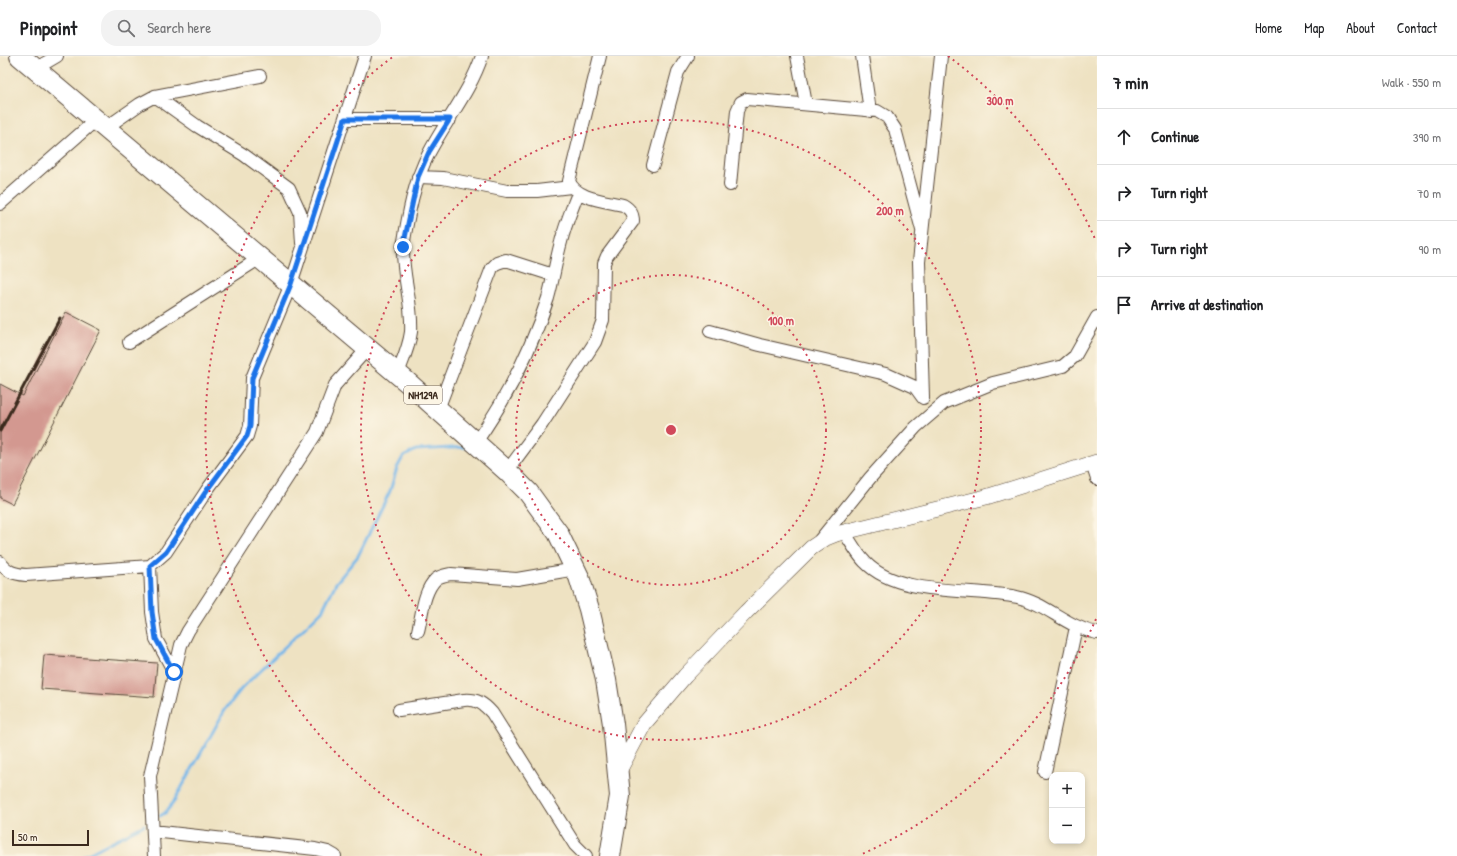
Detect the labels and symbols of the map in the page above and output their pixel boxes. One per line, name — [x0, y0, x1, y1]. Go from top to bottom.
text: 300 m — [986, 92, 1014, 109]
text: 200 m — [876, 202, 904, 219]
route end — [394, 238, 412, 256]
text: 100 m — [768, 312, 794, 329]
road number: NH129A — [404, 386, 442, 404]
centre of rings — [664, 423, 678, 437]
route start — [165, 663, 183, 681]
scale bar — [12, 828, 89, 847]

